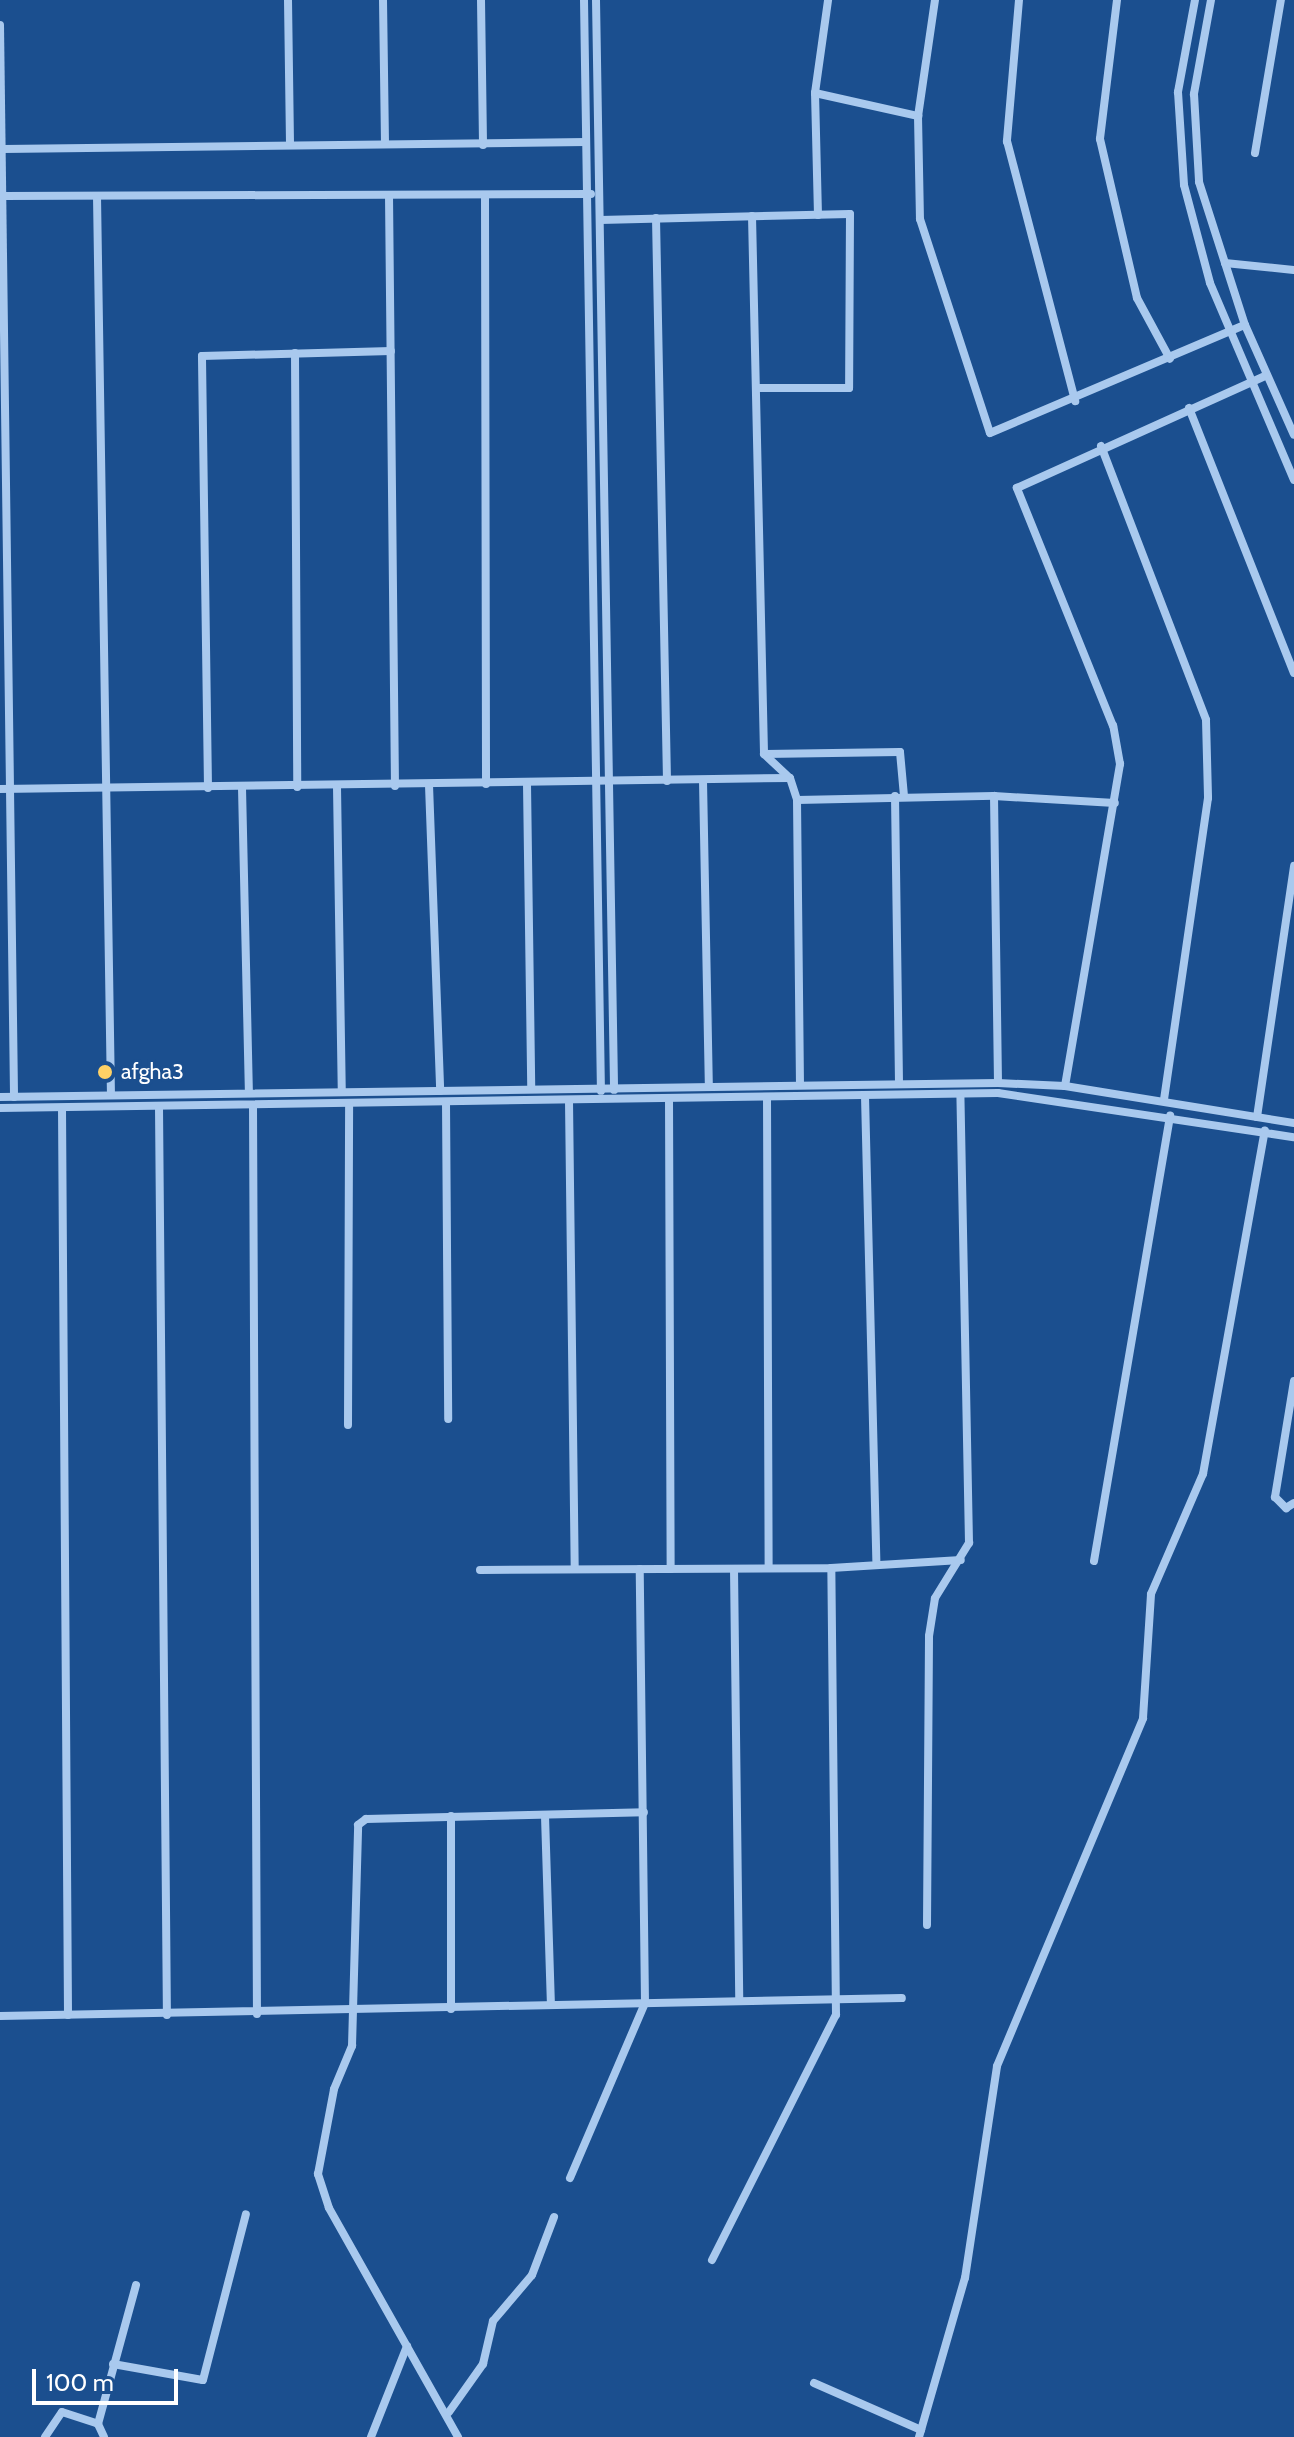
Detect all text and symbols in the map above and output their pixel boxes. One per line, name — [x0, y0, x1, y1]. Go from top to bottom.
place label: afgha3 — [121, 1059, 184, 1085]
marker: afgha3 — [96, 1063, 114, 1081]
scale bar — [36, 2353, 182, 2403]
text: 100 m — [46, 2368, 114, 2397]

